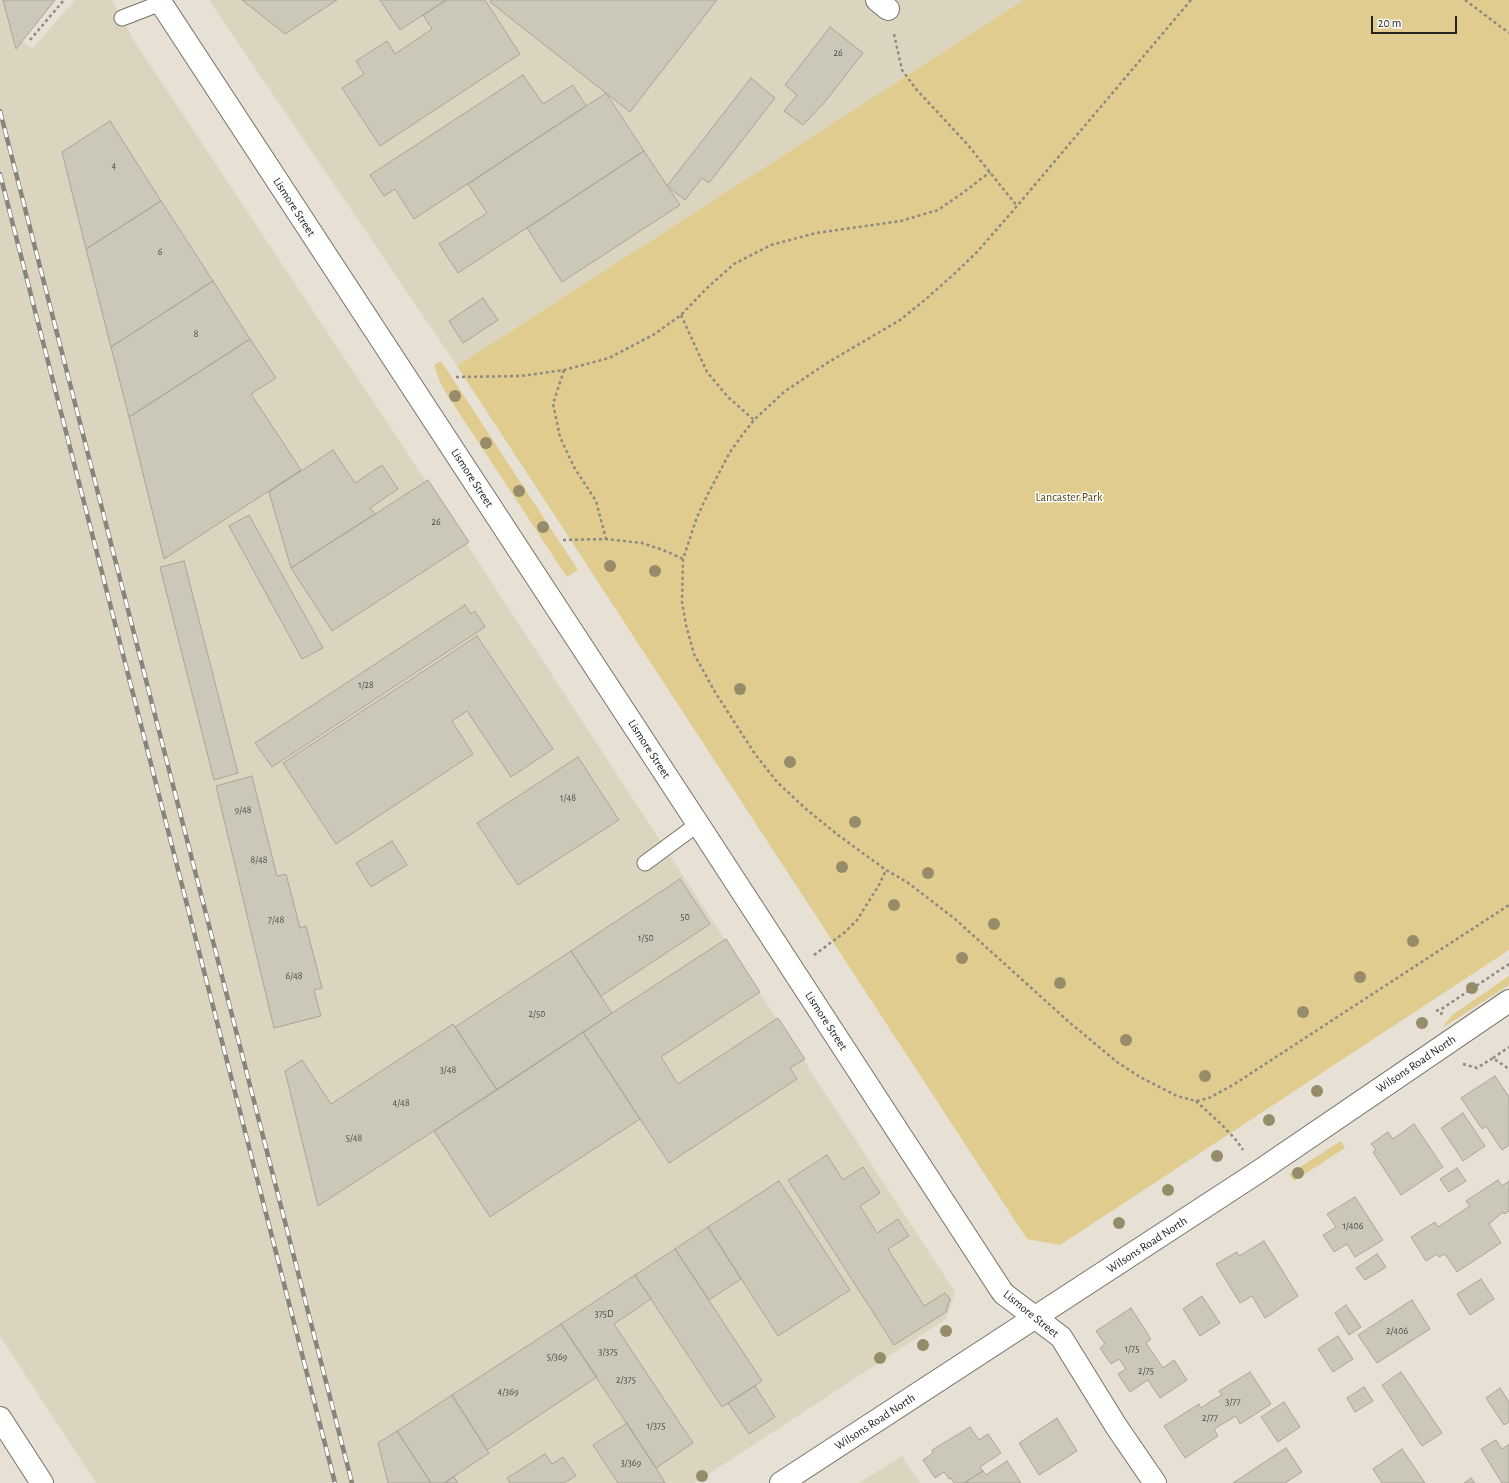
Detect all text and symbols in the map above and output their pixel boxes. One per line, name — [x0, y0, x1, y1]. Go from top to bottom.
scale bar — [1373, 8, 1459, 34]
text: 20 m — [1378, 17, 1401, 29]
house number: 26 — [833, 47, 843, 59]
house number: 4 — [112, 160, 116, 172]
street label: Lismore Street — [270, 175, 318, 239]
house number: 6 — [158, 246, 162, 258]
house number: 8 — [194, 328, 198, 340]
street label: Lismore Street — [448, 446, 496, 510]
park label: Lancaster Park — [1036, 490, 1102, 504]
house number: 26 — [431, 516, 441, 528]
house number: 1/28 — [358, 679, 374, 691]
street label: Lismore Street — [625, 717, 673, 781]
house number: 1/48 — [560, 792, 576, 804]
house number: 9/48 — [234, 804, 252, 816]
house number: 8/48 — [250, 854, 268, 866]
house number: 50 — [680, 911, 690, 923]
house number: 7/48 — [268, 914, 284, 926]
house number: 1/50 — [638, 932, 654, 944]
house number: 6/48 — [285, 970, 303, 982]
street label: Lismore Street — [802, 989, 850, 1053]
house number: 2/50 — [529, 1008, 545, 1020]
street label: Wilsons Road North — [1373, 1032, 1459, 1096]
house number: 3/48 — [440, 1064, 456, 1076]
house number: 4/48 — [392, 1097, 410, 1109]
house number: 5/48 — [346, 1132, 362, 1144]
street label: Wilsons Road North — [1104, 1214, 1190, 1276]
house number: 1/406 — [1342, 1220, 1364, 1232]
street label: Lismore Street — [1000, 1287, 1062, 1341]
house number: 375D — [595, 1308, 613, 1320]
house number: 2/406 — [1386, 1325, 1408, 1337]
house number: 1/75 — [1125, 1343, 1139, 1355]
house number: 3/375 — [598, 1346, 618, 1358]
house number: 5/369 — [547, 1351, 567, 1363]
house number: 2/75 — [1138, 1365, 1154, 1377]
house number: 2/375 — [616, 1374, 636, 1386]
house number: 4/369 — [497, 1386, 519, 1398]
street label: Wilsons Road North — [832, 1391, 918, 1453]
house number: 3/77 — [1225, 1396, 1241, 1408]
house number: 2/77 — [1202, 1412, 1218, 1424]
house number: 1/375 — [647, 1420, 665, 1432]
house number: 3/369 — [621, 1457, 641, 1469]

